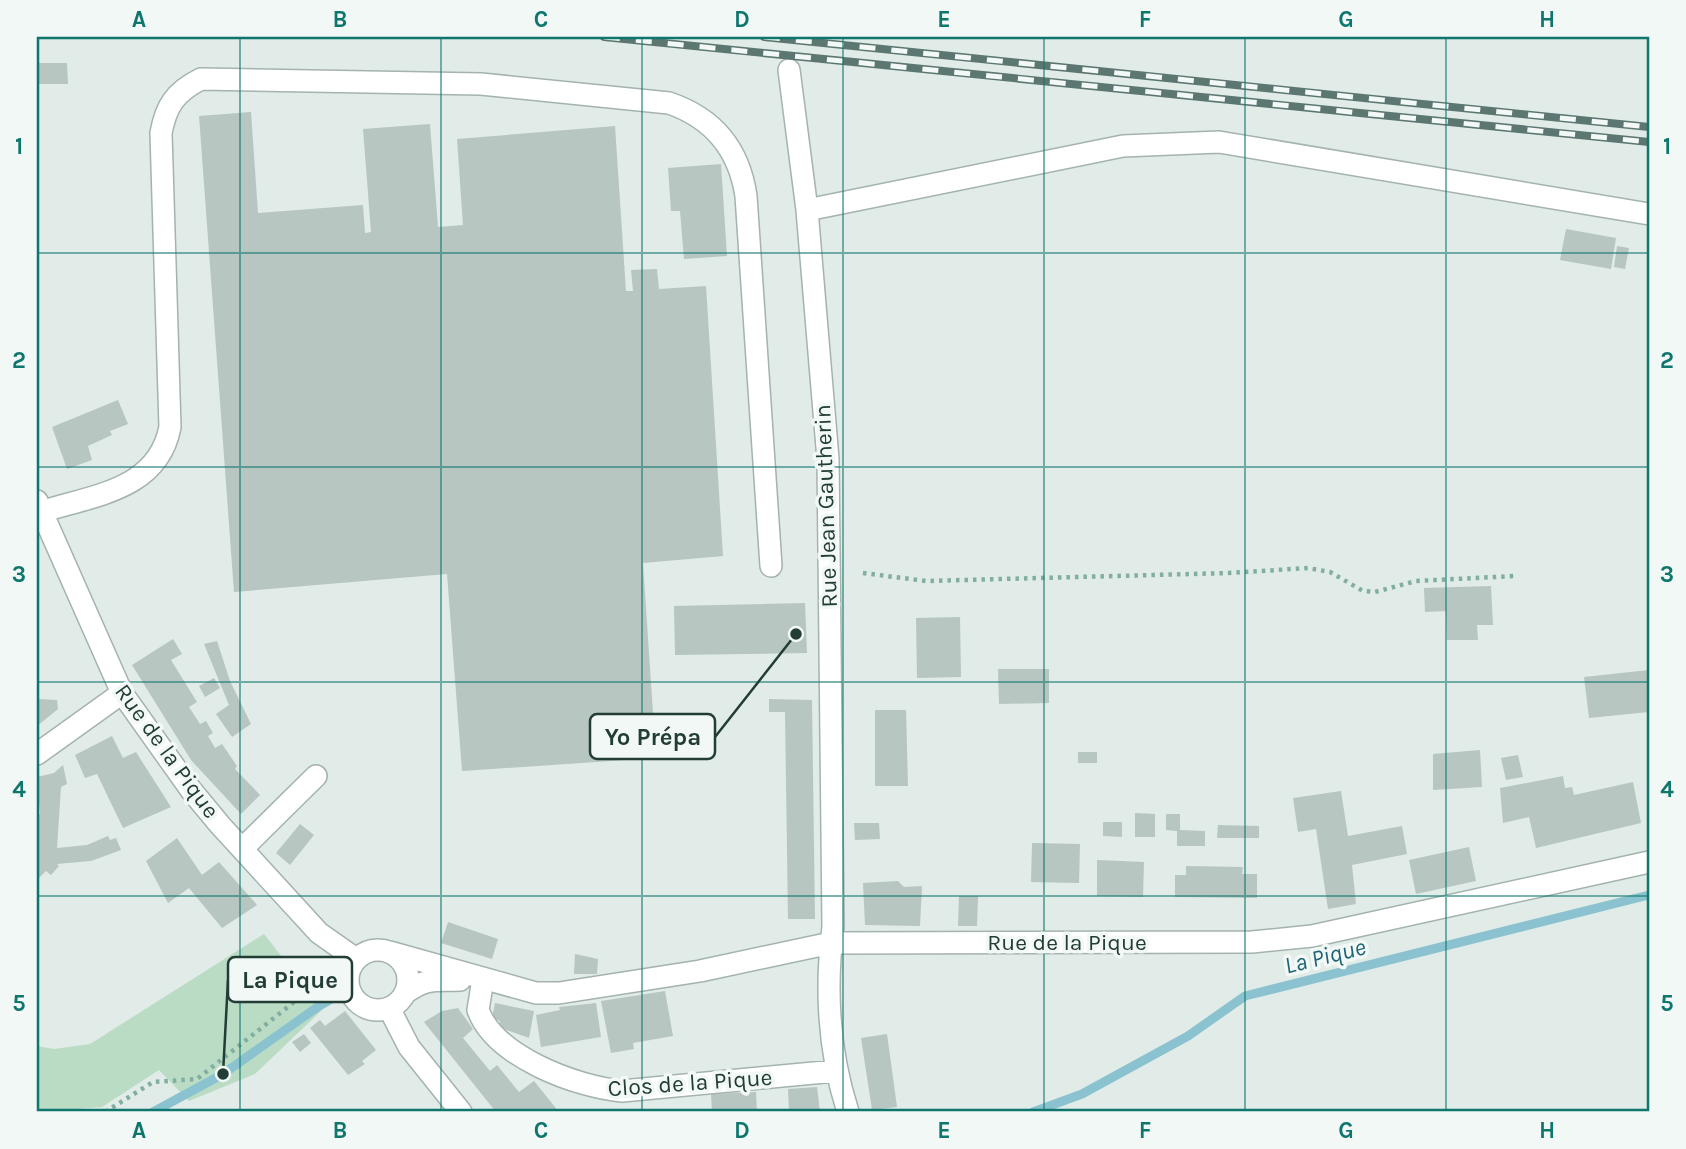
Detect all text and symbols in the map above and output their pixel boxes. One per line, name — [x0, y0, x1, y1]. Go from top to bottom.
text: A — [132, 6, 146, 33]
text: B — [333, 6, 347, 33]
text: C — [534, 6, 548, 33]
text: D — [734, 6, 750, 33]
text: E — [937, 6, 951, 33]
text: F — [1139, 6, 1151, 33]
text: G — [1338, 6, 1354, 33]
text: H — [1539, 6, 1555, 33]
text: 1 — [15, 133, 23, 160]
text: 1 — [1663, 133, 1671, 160]
text: 2 — [12, 347, 26, 374]
text: 2 — [1660, 347, 1674, 374]
street label: Rue Jean Gautherin — [809, 404, 843, 608]
text: 3 — [12, 561, 26, 588]
text: 3 — [1660, 561, 1674, 588]
street label: Rue de la Pique — [109, 679, 225, 823]
callout: Yo Prépa — [590, 714, 715, 759]
text: Yo Prépa — [605, 723, 701, 751]
text: 4 — [12, 776, 26, 803]
text: 4 — [1660, 776, 1674, 803]
street label: Rue de la Pique — [987, 929, 1147, 956]
water label: La Pique — [1282, 932, 1368, 980]
callout: La Pique — [228, 957, 352, 1002]
text: La Pique — [242, 966, 338, 994]
text: 5 — [12, 990, 26, 1017]
text: 5 — [1660, 990, 1674, 1017]
street label: Clos de la Pique — [607, 1064, 773, 1102]
text: A — [132, 1117, 146, 1144]
text: B — [333, 1117, 347, 1144]
text: C — [534, 1117, 548, 1144]
text: D — [734, 1117, 750, 1144]
text: E — [937, 1117, 951, 1144]
text: F — [1139, 1117, 1151, 1144]
text: G — [1338, 1117, 1354, 1144]
text: H — [1539, 1117, 1555, 1144]

